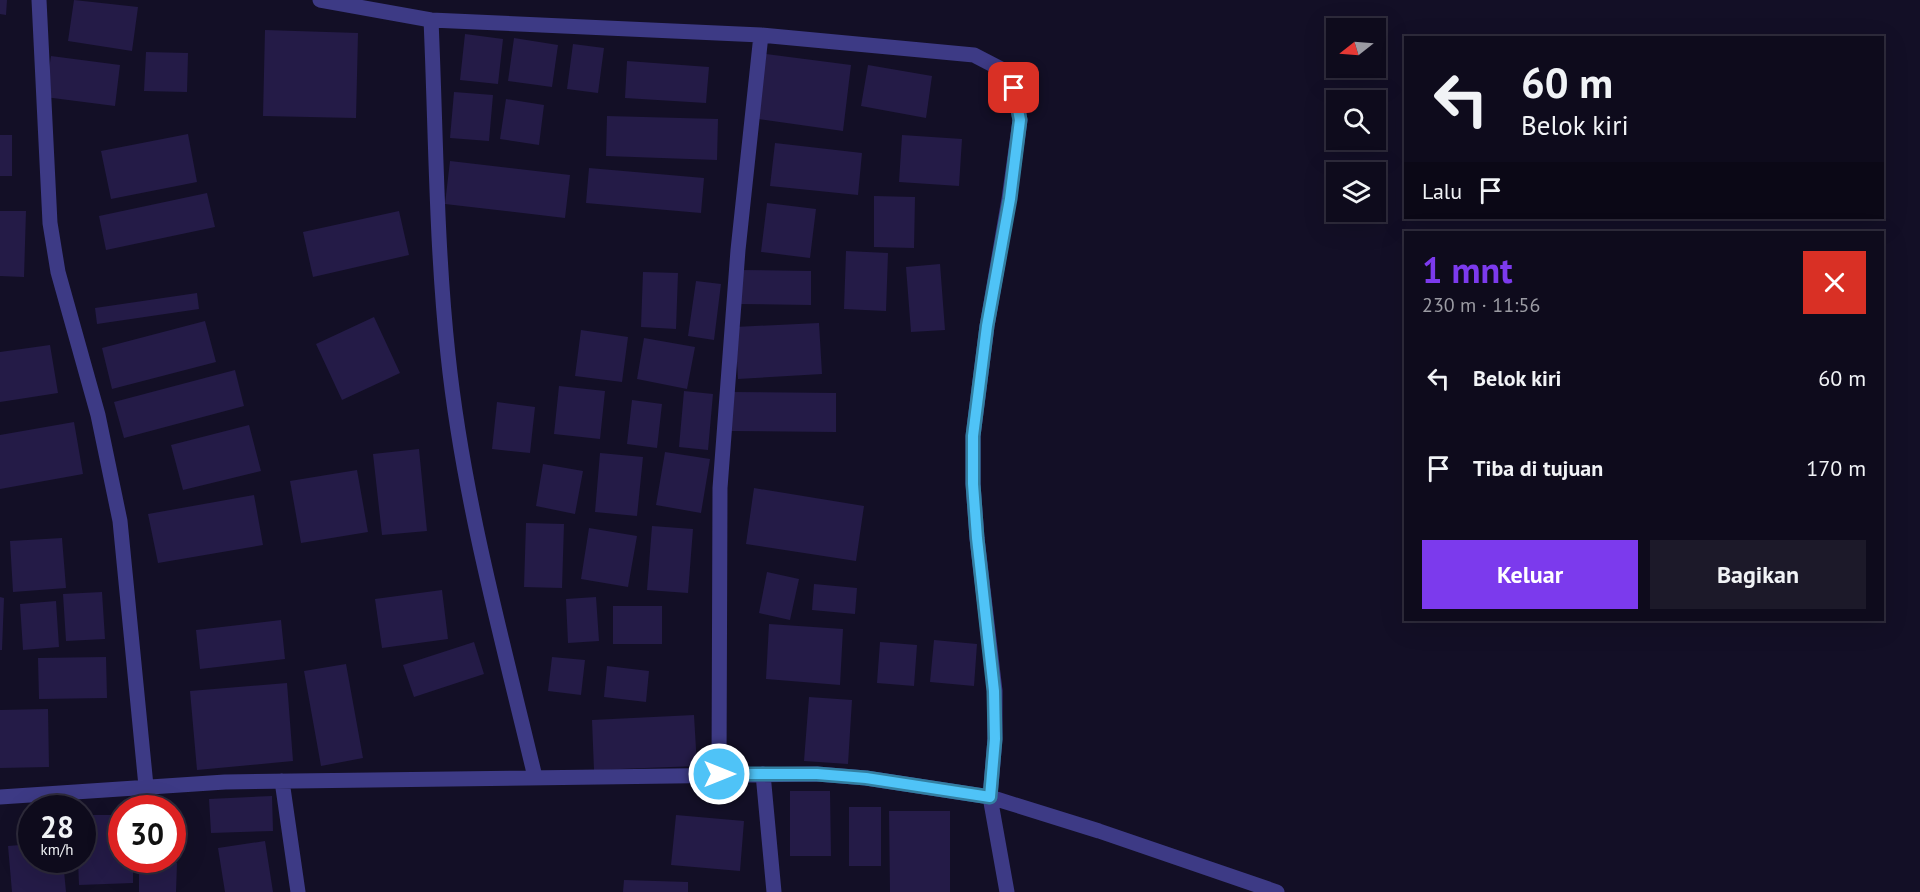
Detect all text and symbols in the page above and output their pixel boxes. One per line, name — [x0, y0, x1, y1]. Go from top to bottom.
north arrow — [1326, 18, 1386, 78]
map controls — [1326, 18, 1386, 222]
text: 60 m — [1521, 55, 1613, 110]
icon: left — [1422, 60, 1500, 138]
pin — [988, 62, 1039, 113]
icon: arrive — [997, 71, 1030, 104]
button: search — [1326, 90, 1386, 150]
text: Belok kiri — [1521, 108, 1629, 142]
button: layers — [1326, 162, 1386, 222]
icon: arrive — [1474, 174, 1507, 207]
text: Lalu — [1422, 177, 1462, 205]
text: 1 mnt — [1422, 246, 1513, 293]
button: close — [1803, 251, 1866, 314]
text: 230 m · 11:56 — [1422, 292, 1540, 318]
icon: left — [1422, 362, 1455, 395]
text: Belok kiri — [1473, 364, 1562, 392]
text: 60 m — [1818, 364, 1866, 392]
icon: arrive — [1422, 452, 1455, 485]
text: Tiba di tujuan — [1473, 454, 1603, 482]
text: 170 m — [1806, 454, 1866, 482]
button: Keluar — [1422, 540, 1638, 609]
button: Bagikan — [1650, 540, 1866, 609]
position arrow — [687, 742, 751, 806]
speed limit sign: 30 — [108, 795, 186, 873]
text: 28 — [40, 807, 74, 846]
text: km/h — [41, 840, 73, 859]

